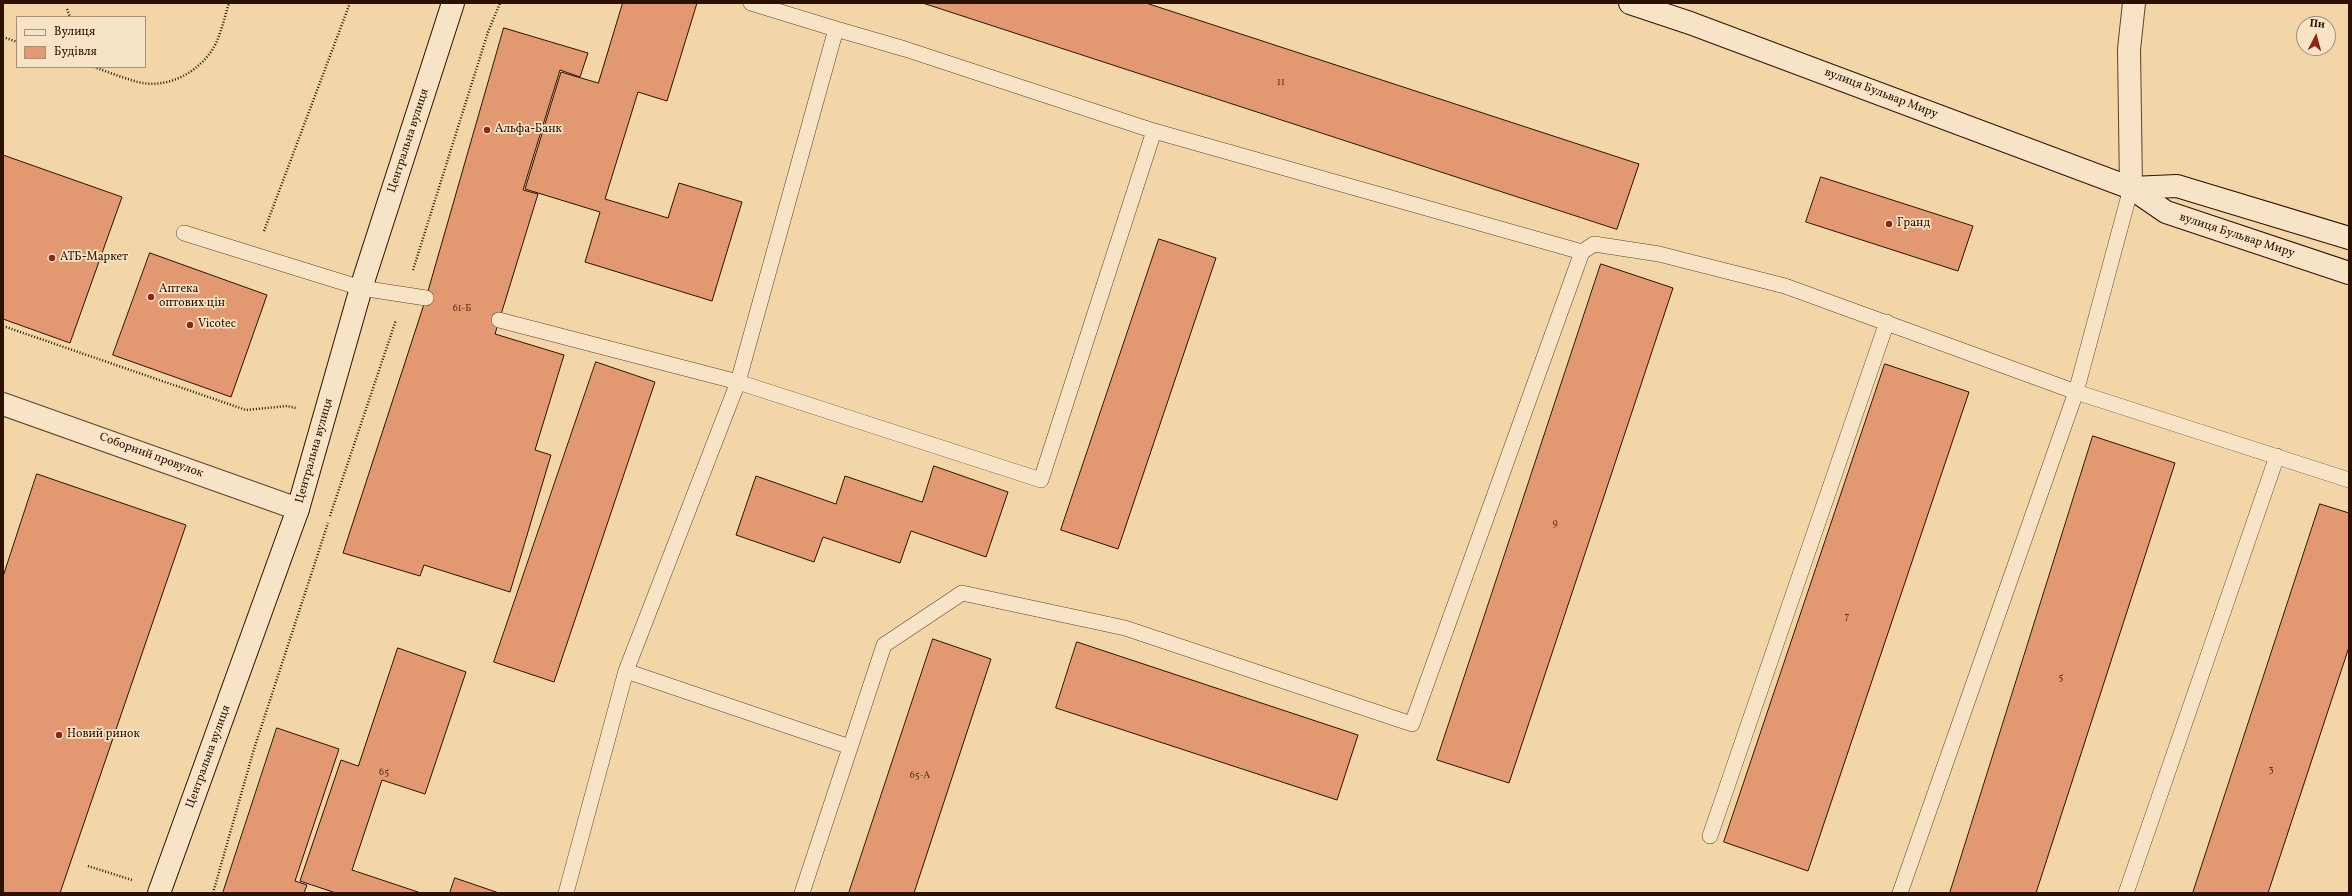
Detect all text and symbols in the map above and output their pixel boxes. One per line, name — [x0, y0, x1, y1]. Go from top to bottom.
legend — [16, 16, 146, 68]
north arrow — [2296, 16, 2336, 56]
text: Пн — [2309, 16, 2326, 33]
text: Вулиця — [54, 24, 95, 40]
text: Будівля — [54, 44, 97, 60]
street label: вулиця Бульвар Миру — [1822, 66, 1940, 122]
house number: 11 — [1277, 77, 1285, 89]
street label: Центральна вулиця — [385, 87, 433, 195]
place label: Альфа-Банк — [495, 123, 562, 137]
marker: Альфа-Банк — [482, 125, 492, 135]
street label: вулиця Бульвар Миру — [2178, 211, 2296, 261]
place label: Гранд — [1897, 217, 1930, 231]
marker: Гранд — [1884, 219, 1894, 229]
place label: АТБ-Маркет — [60, 251, 128, 265]
marker: АТБ-Маркет — [47, 253, 57, 263]
place label: Аптека оптових цін — [159, 283, 225, 311]
marker: Аптека оптових цін — [146, 292, 156, 302]
house number: 61-Б — [453, 303, 471, 315]
place label: Vicotec — [198, 318, 236, 332]
marker: Vicotec — [185, 320, 195, 330]
street label: Центральна вулиця — [293, 397, 337, 505]
street label: Соборний провулок — [97, 431, 205, 481]
house number: 9 — [1552, 518, 1558, 530]
house number: 7 — [1845, 611, 1849, 623]
house number: 5 — [2059, 672, 2063, 684]
street label: Центральна вулиця — [184, 704, 234, 810]
place label: Новий ринок — [67, 728, 140, 742]
marker: Новий ринок — [54, 730, 64, 740]
house number: 3 — [2268, 764, 2274, 776]
house number: 65 — [379, 767, 389, 779]
house number: 65-А — [910, 770, 930, 782]

